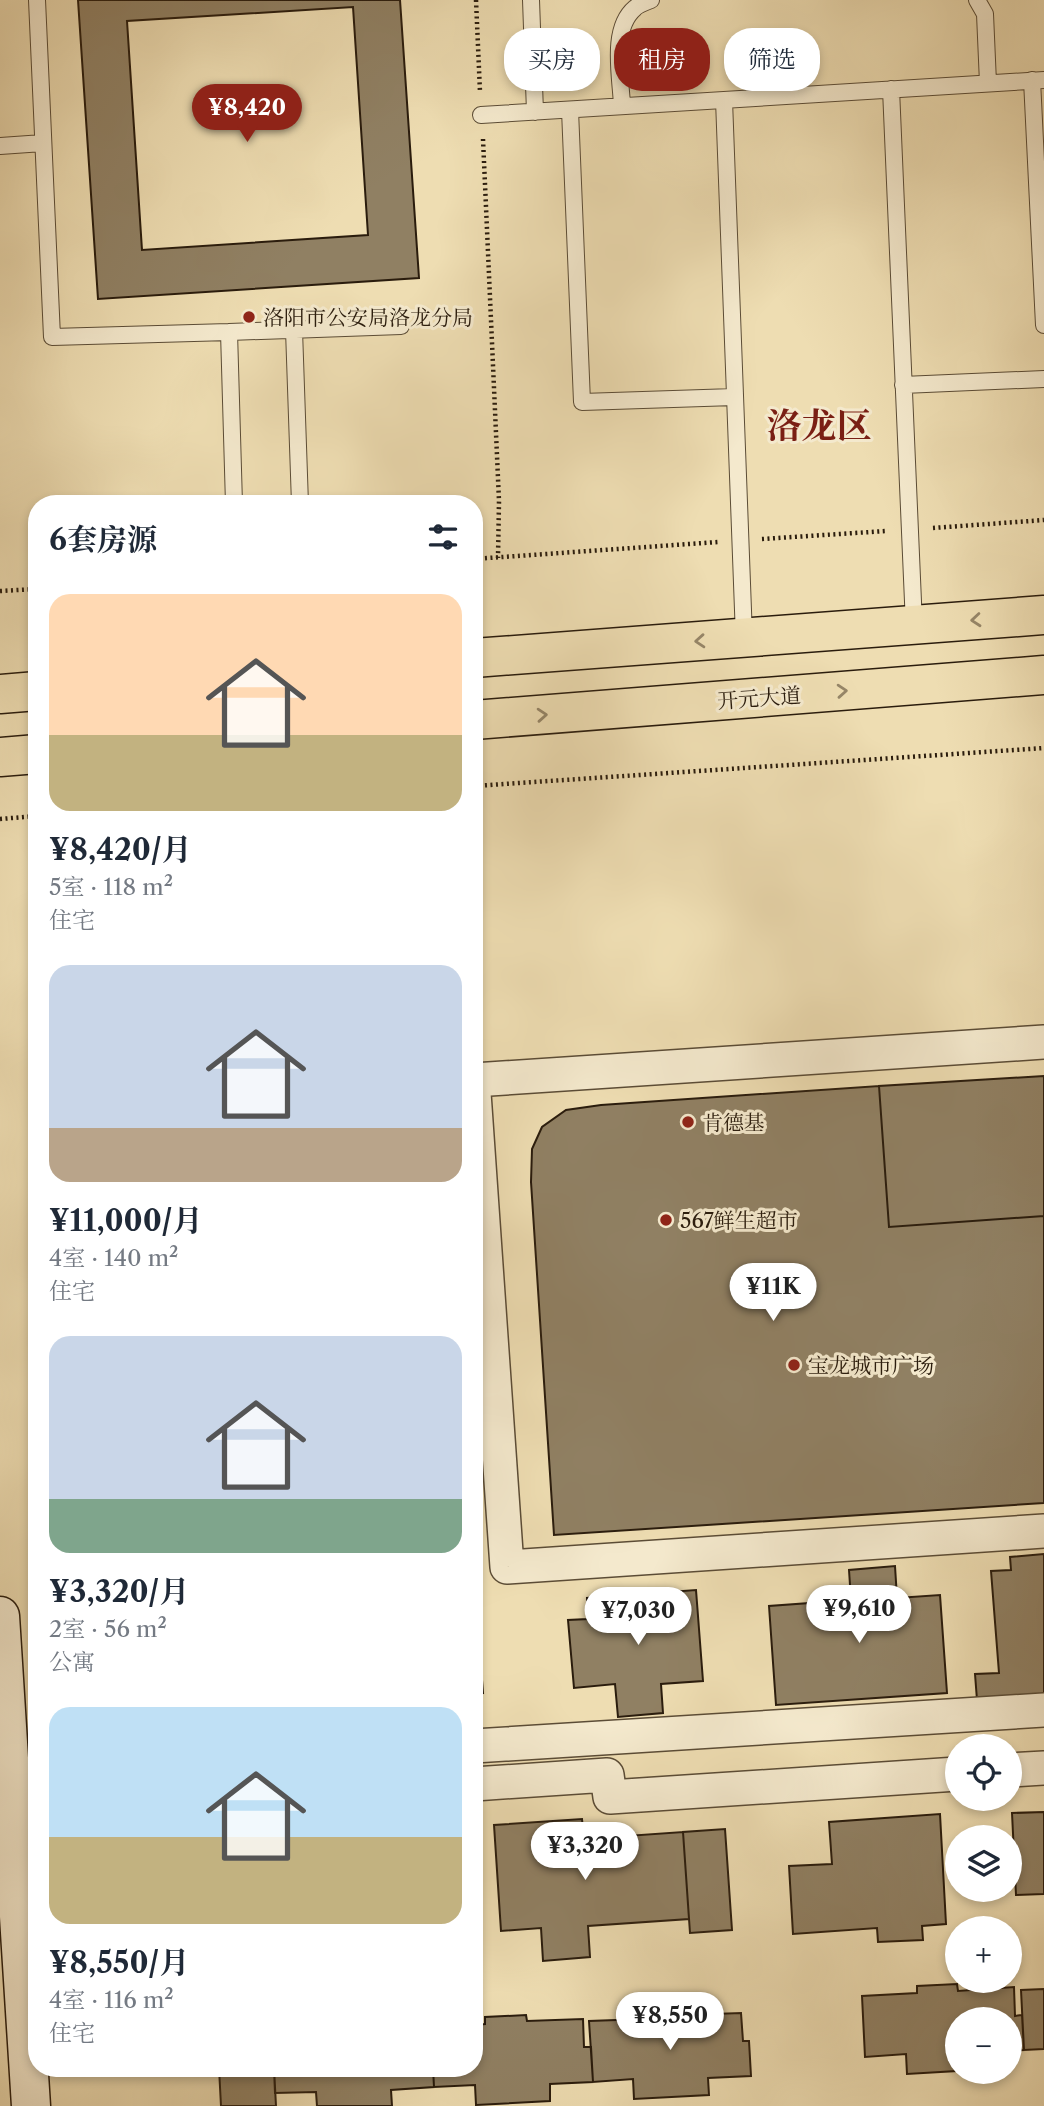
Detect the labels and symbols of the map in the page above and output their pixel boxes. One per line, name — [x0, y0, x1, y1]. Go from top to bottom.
pin: ¥8,420 — [190, 85, 304, 144]
place label: 洛阳市公安局洛龙分局 — [263, 305, 473, 330]
marker: 洛阳市公安局洛龙分局 — [241, 309, 257, 325]
district label: 洛龙区 — [766, 404, 872, 447]
one-way arrow — [970, 612, 981, 627]
one-way arrow — [694, 633, 705, 648]
street label: 开元大道 — [716, 683, 802, 713]
one-way arrow — [837, 684, 848, 699]
one-way arrow — [537, 708, 548, 723]
place label: 肯德基 — [702, 1110, 765, 1135]
marker: 肯德基 — [680, 1114, 696, 1130]
place label: 567鲜生超市 — [680, 1208, 798, 1233]
marker: 567鲜生超市 — [658, 1212, 674, 1228]
pin: ¥11K — [732, 1264, 814, 1323]
place label: 宝龙城市广场 — [808, 1353, 934, 1378]
marker: 宝龙城市广场 — [786, 1357, 802, 1373]
pin: ¥9,610 — [802, 1586, 916, 1645]
pin: ¥7,030 — [581, 1588, 695, 1647]
pin: ¥3,320 — [528, 1822, 642, 1882]
pin: ¥8,550 — [613, 1993, 727, 2052]

